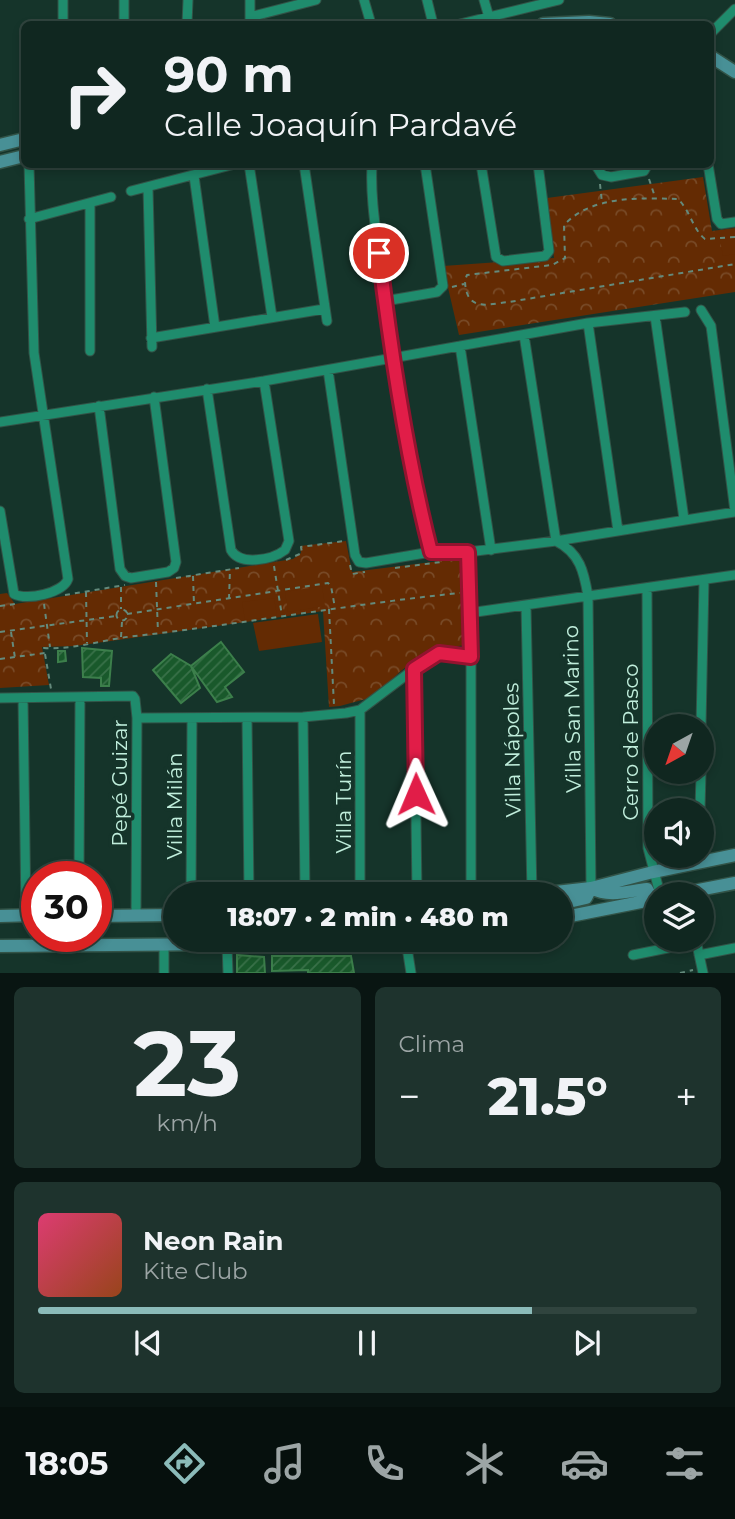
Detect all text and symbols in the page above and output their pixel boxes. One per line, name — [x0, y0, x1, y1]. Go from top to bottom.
text: 90 m — [164, 45, 294, 104]
icon: right — [49, 49, 140, 140]
text: Calle Joaquín Pardavé — [164, 105, 517, 144]
pin — [349, 223, 409, 283]
icon: arrive — [360, 234, 398, 272]
street label: Villa San Marino — [558, 625, 586, 793]
street label: Cerro de Pasco — [618, 664, 643, 820]
street label: Villa Nápoles — [498, 683, 526, 817]
north arrow — [644, 714, 714, 784]
map controls — [644, 714, 714, 952]
street label: Pepé Guizar — [107, 719, 132, 847]
street label: Villa Turín — [331, 750, 356, 854]
street label: Villa Milán — [162, 752, 187, 860]
position arrow — [379, 757, 453, 831]
button: sound — [644, 798, 714, 868]
speed limit sign: 30 — [21, 861, 112, 952]
button: layers — [644, 882, 714, 952]
text: 18:07 · 2 min · 480 m — [227, 901, 509, 933]
text: 23 — [133, 1008, 241, 1119]
text: Clima — [399, 1030, 465, 1058]
text: 21.5° — [488, 1065, 608, 1128]
text: − — [399, 1073, 420, 1120]
text: + — [675, 1073, 697, 1120]
text: km/h — [157, 1109, 218, 1137]
text: Neon Rain — [143, 1225, 284, 1257]
text: Kite Club — [143, 1257, 248, 1285]
icon: previous — [129, 1324, 167, 1362]
icon: pause — [348, 1324, 386, 1362]
icon: next — [568, 1324, 606, 1362]
icon: directions — [160, 1439, 209, 1488]
icon: music — [260, 1439, 309, 1488]
icon: phone — [360, 1439, 409, 1488]
icon: climate — [460, 1439, 509, 1488]
icon: car — [560, 1439, 609, 1488]
icon: filters — [660, 1439, 709, 1488]
text: 18:05 — [26, 1444, 108, 1483]

